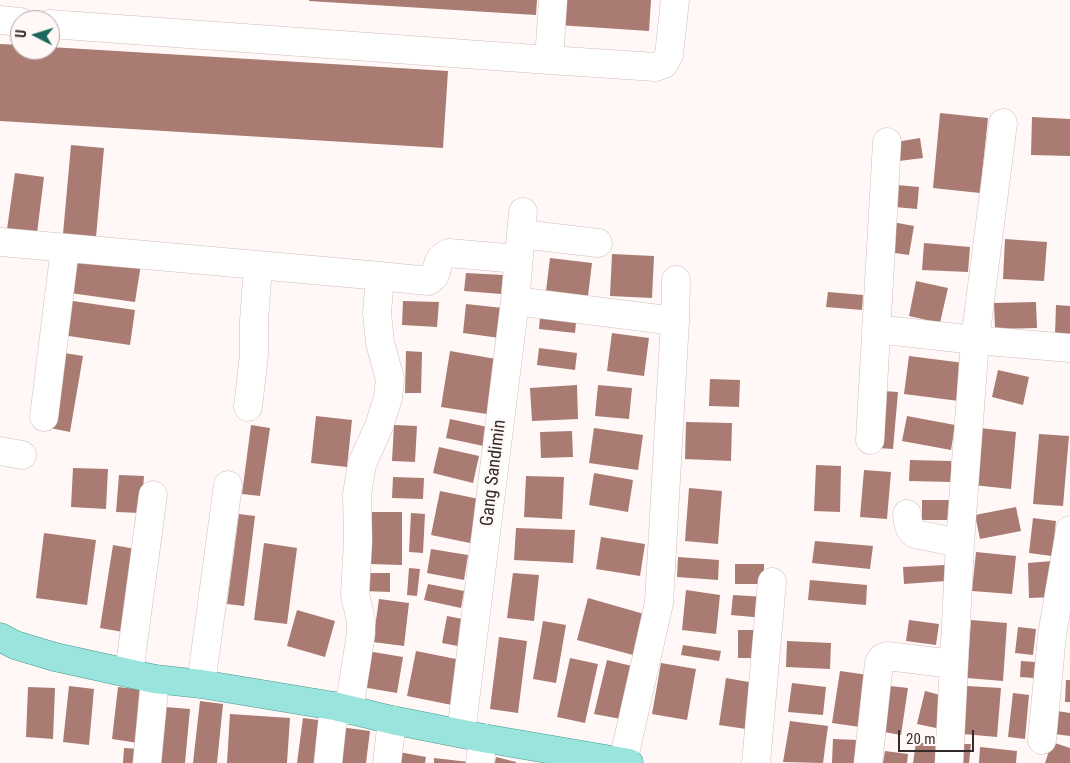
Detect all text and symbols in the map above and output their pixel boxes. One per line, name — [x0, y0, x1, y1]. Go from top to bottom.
north arrow — [10, 10, 60, 60]
text: U — [13, 29, 29, 38]
street label: Gang Sandimin — [477, 419, 511, 527]
scale bar — [900, 720, 976, 752]
text: 20 m — [906, 730, 936, 748]

